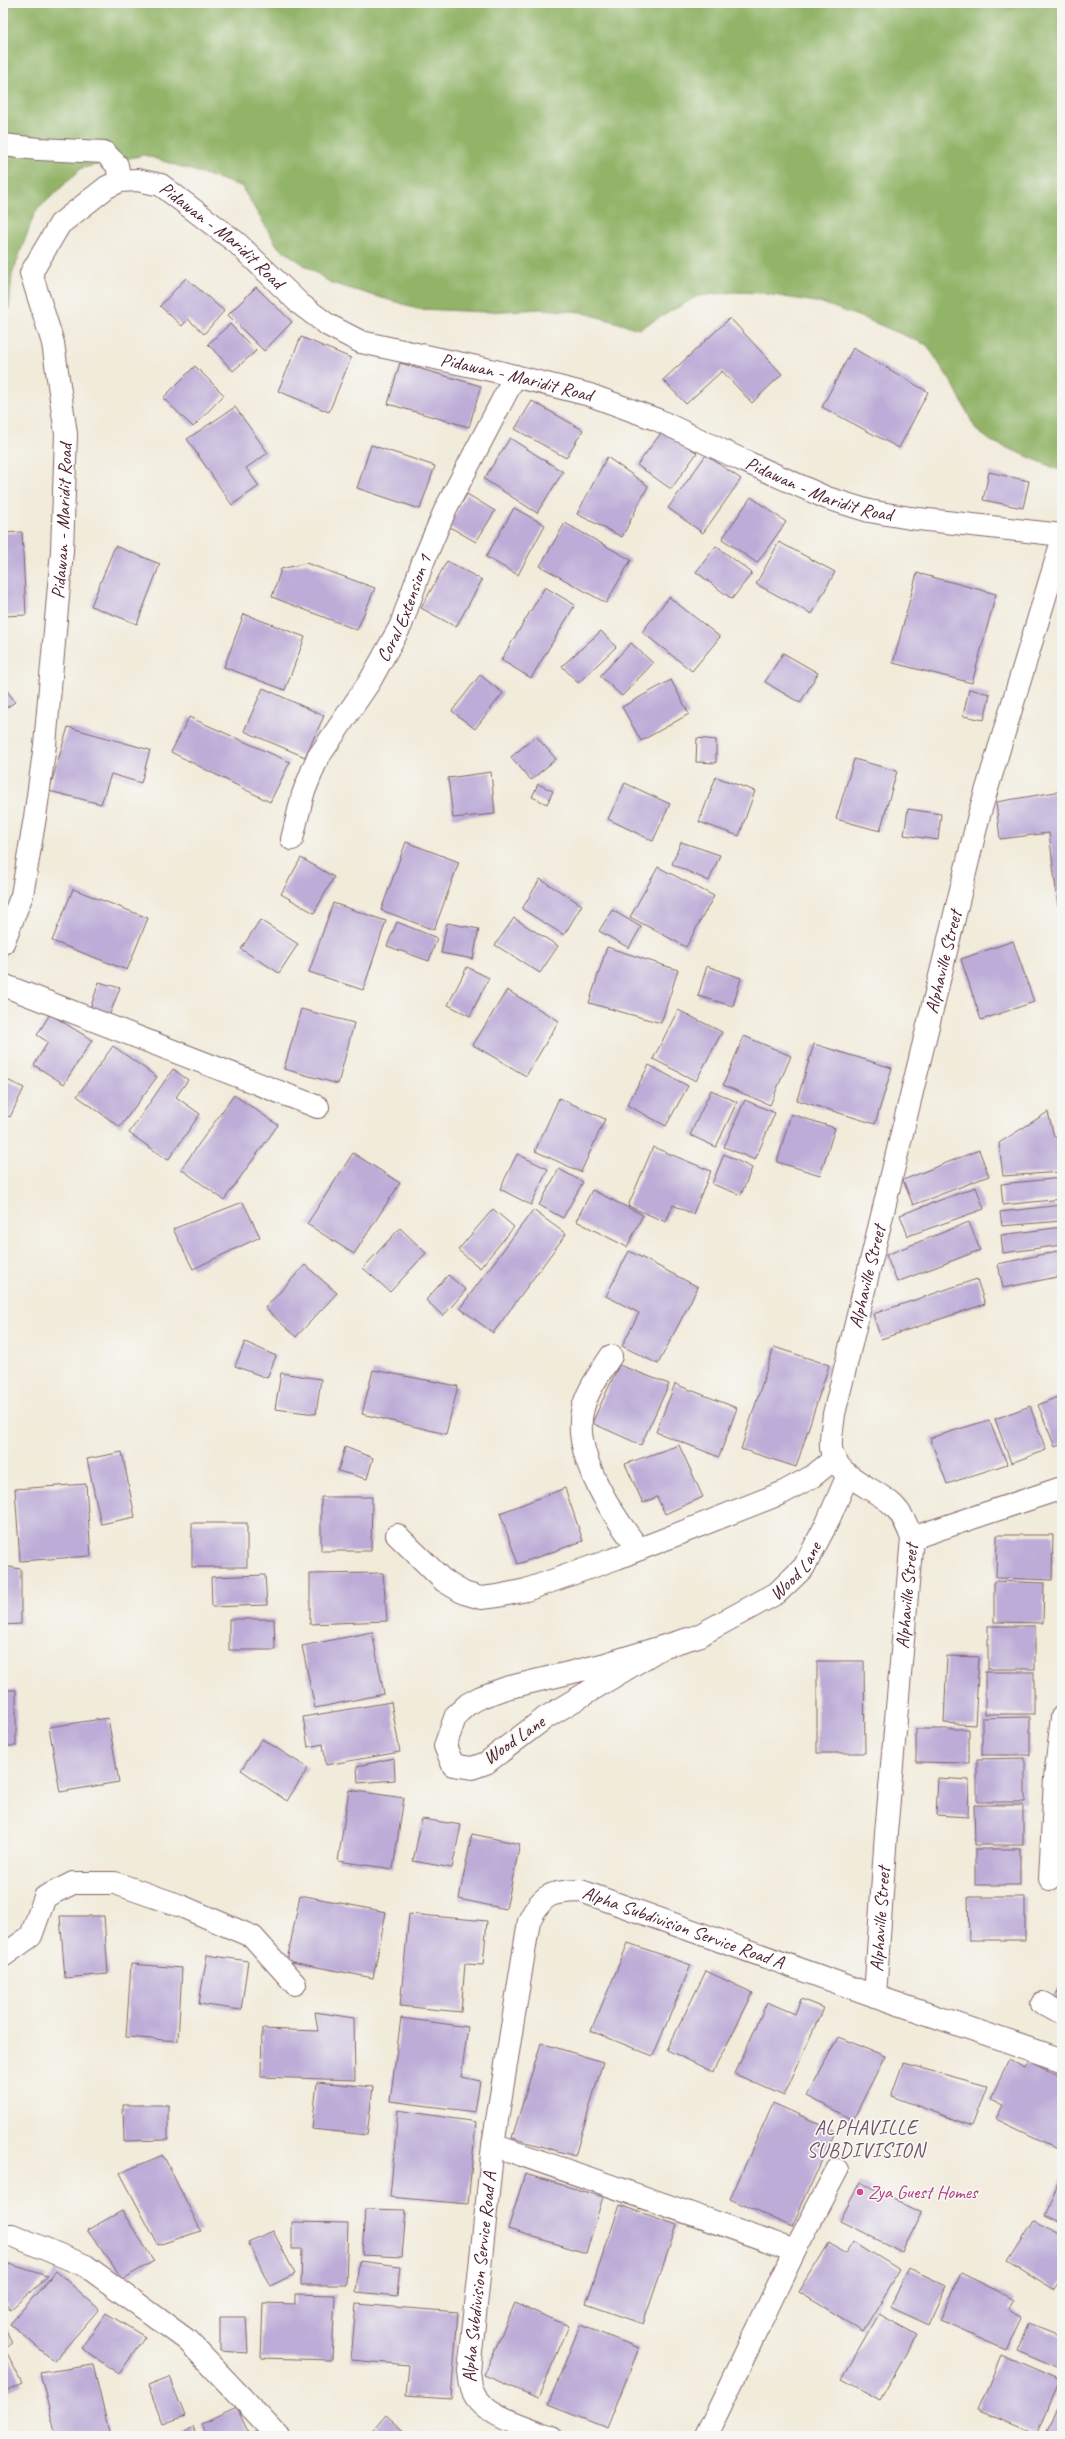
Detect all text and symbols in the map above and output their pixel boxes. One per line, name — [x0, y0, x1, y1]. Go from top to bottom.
street label: Pidawan - Maridit Road — [155, 176, 292, 297]
street label: Pidawan - Maridit Road — [438, 348, 598, 408]
street label: Pidawan - Maridit Road — [46, 440, 78, 600]
street label: Pidawan - Maridit Road — [742, 451, 898, 527]
street label: Coral Extension 1 — [371, 550, 437, 666]
street label: Alphaville Street — [919, 905, 968, 1016]
street label: Alphaville Street — [843, 1220, 892, 1331]
street label: Wood Lane — [765, 1536, 828, 1606]
street label: Alphaville Street — [890, 1540, 924, 1650]
street label: Wood Lane — [479, 1709, 551, 1770]
street label: Alphaville Street — [865, 1863, 896, 1972]
street label: Alpha Subdivision Service Road A — [579, 1881, 789, 1975]
district label: ALPHAVILLE SUBDIVISION — [807, 2115, 927, 2163]
street label: Alpha Subdivision Service Road A — [456, 2169, 502, 2384]
place label: Zya Guest Homes — [868, 2180, 979, 2204]
marker: Zya Guest Homes — [855, 2187, 865, 2197]

